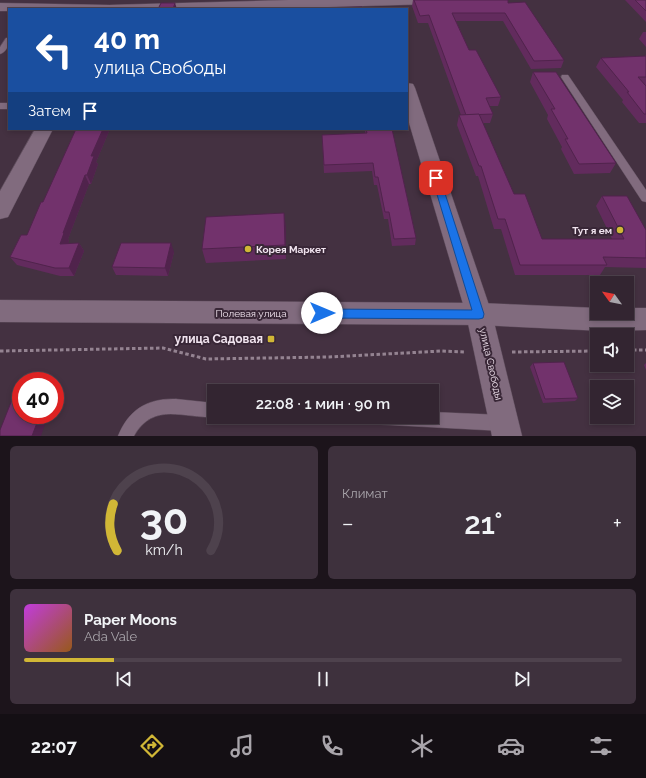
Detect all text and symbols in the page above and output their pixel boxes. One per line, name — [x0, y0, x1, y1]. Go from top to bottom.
text: 40 m — [94, 23, 160, 56]
icon: left — [28, 24, 80, 76]
text: улица Свободы — [94, 57, 227, 78]
icon: arrive — [79, 100, 101, 122]
text: Затем — [28, 102, 71, 120]
pin — [419, 161, 453, 195]
icon: arrive — [425, 167, 447, 189]
place label: Тут я ем — [572, 225, 612, 236]
marker: Тут я ем — [615, 225, 625, 235]
marker: Корея Маркет — [243, 244, 253, 254]
place label: Корея Маркет — [256, 244, 326, 255]
north arrow — [590, 276, 634, 320]
map controls — [590, 276, 634, 424]
position arrow — [301, 292, 343, 334]
street label: Полевая улица — [215, 308, 287, 319]
street label: улица Свободы — [477, 327, 505, 401]
button: sound — [590, 328, 634, 372]
place label: улица Садовая — [174, 332, 263, 346]
marker: улица Садовая — [266, 334, 276, 344]
speed limit sign: 40 — [12, 372, 64, 424]
button: layers — [590, 380, 634, 424]
text: 22:08 · 1 мин · 90 m — [256, 395, 390, 413]
text: Климат — [342, 486, 388, 501]
text: 30 — [140, 494, 188, 543]
text: 21° — [464, 506, 503, 541]
text: − — [342, 510, 354, 536]
text: + — [613, 510, 622, 536]
text: km/h — [145, 541, 183, 557]
text: Paper Moons — [84, 611, 177, 629]
text: Ada Vale — [84, 629, 137, 644]
icon: previous — [113, 668, 135, 690]
icon: pause — [312, 668, 334, 690]
icon: next — [511, 668, 533, 690]
icon: directions — [138, 732, 166, 760]
icon: music — [228, 732, 256, 760]
icon: phone — [318, 732, 346, 760]
icon: climate — [408, 732, 436, 760]
icon: car — [497, 732, 525, 760]
icon: filters — [587, 732, 615, 760]
text: 22:07 — [31, 736, 77, 757]

